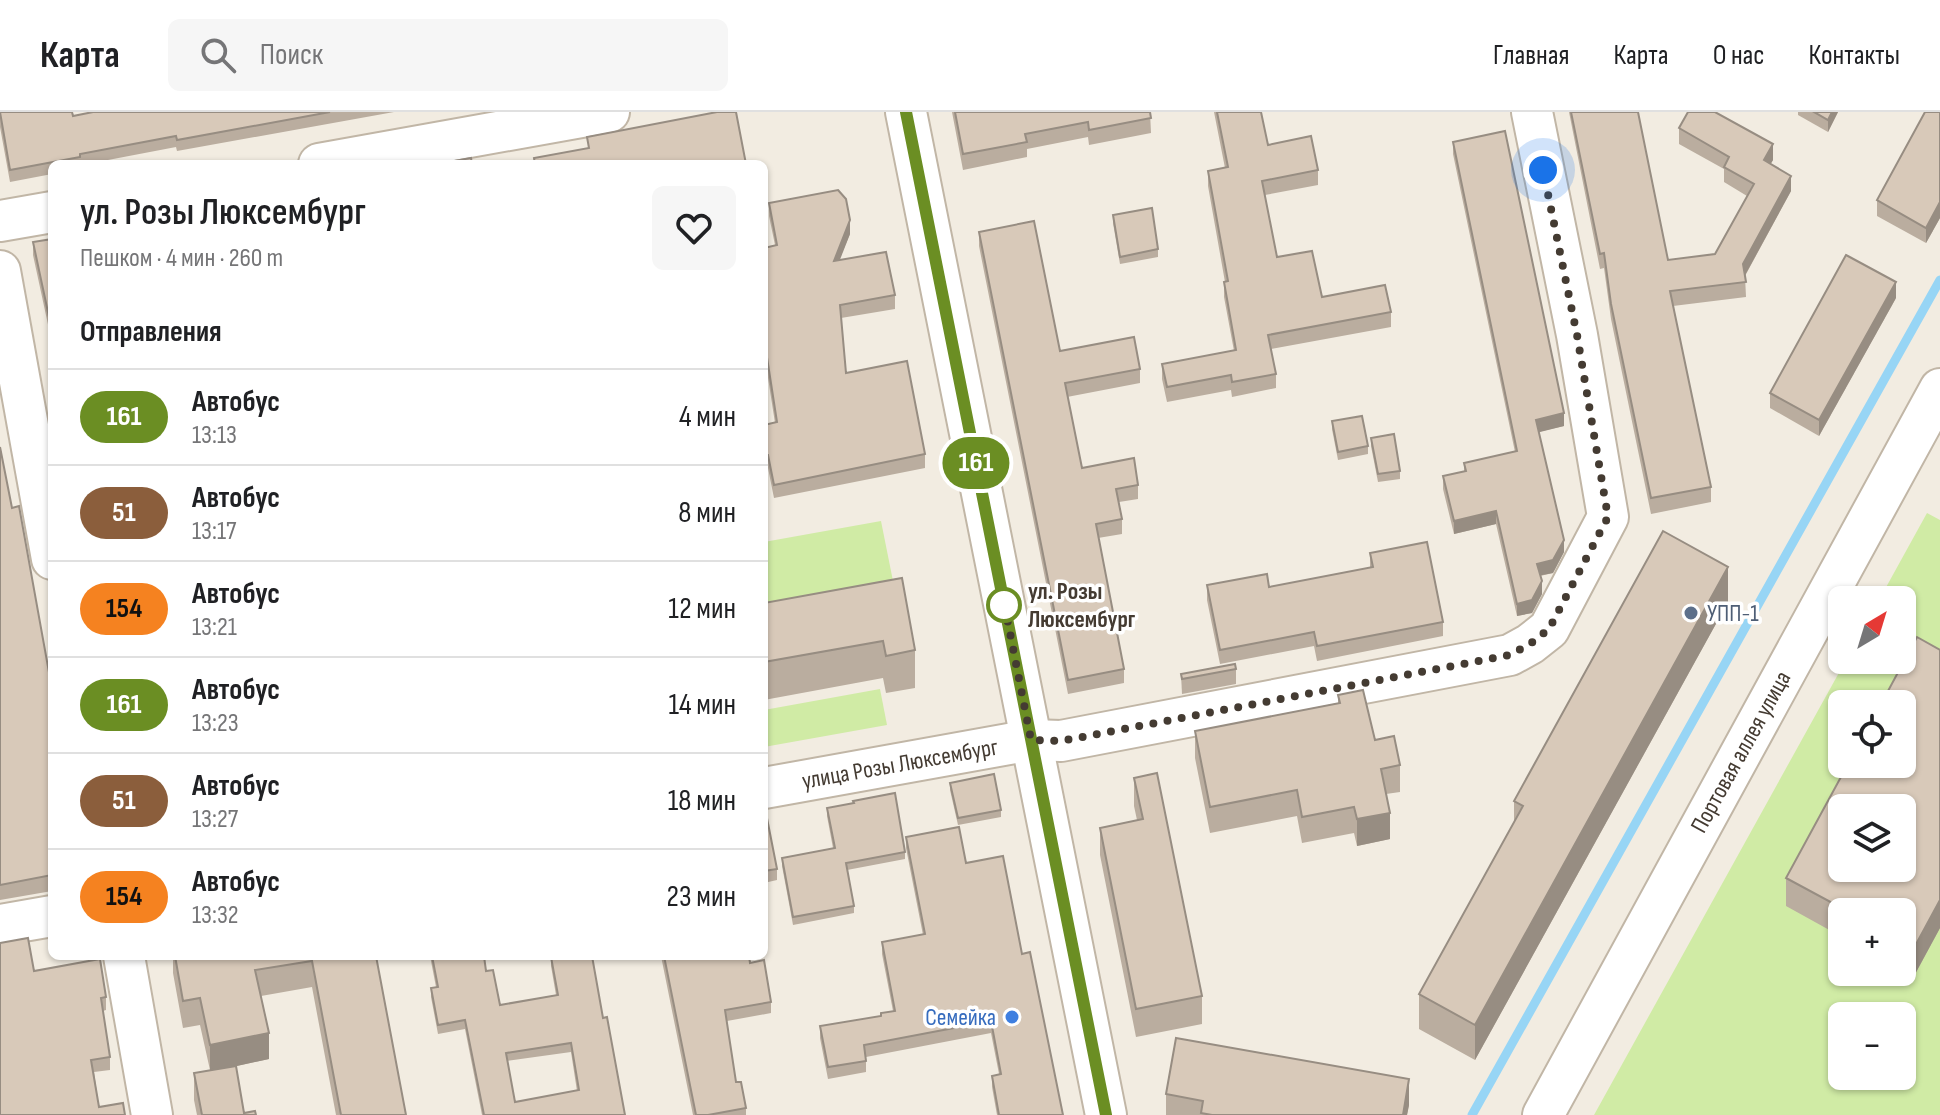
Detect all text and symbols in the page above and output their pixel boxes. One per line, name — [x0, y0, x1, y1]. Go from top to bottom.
search box — [168, 19, 728, 91]
text: Карта — [40, 33, 120, 78]
icon: search — [196, 33, 240, 77]
text: Поиск — [260, 37, 323, 73]
text: Главная — [1493, 39, 1569, 72]
text: Карта — [1613, 39, 1669, 72]
text: О нас — [1713, 39, 1765, 72]
text: Контакты — [1809, 39, 1900, 72]
your location — [1523, 150, 1563, 190]
button: heart — [652, 186, 736, 270]
text: ул. Розы Люксембург — [80, 190, 366, 235]
text: Пешком · 4 мин · 260 m — [80, 243, 283, 274]
text: Отправления — [80, 314, 222, 350]
text: Автобус — [192, 384, 280, 420]
text: 4 мин — [679, 399, 736, 435]
text: 161 — [106, 400, 142, 433]
text: 13:13 — [192, 420, 237, 451]
line badge: 161 — [930, 437, 1022, 489]
text: 161 — [958, 446, 994, 479]
text: Автобус — [192, 480, 280, 516]
text: 8 мин — [678, 495, 736, 531]
text: 51 — [112, 496, 136, 529]
text: 13:17 — [192, 516, 236, 547]
text: Автобус — [192, 576, 280, 612]
place label: ул. Розы Люксембург — [1028, 577, 1136, 634]
north arrow — [1828, 586, 1916, 674]
map controls — [1828, 586, 1916, 1090]
marker: ул. Розы Люксембург — [987, 588, 1021, 622]
text: 12 мин — [668, 591, 736, 627]
text: 154 — [106, 592, 142, 625]
place label: УПП-1 — [1707, 599, 1759, 628]
marker: УПП-1 — [1682, 604, 1700, 622]
text: 13:21 — [192, 612, 237, 643]
street label: Портовая аллея улица — [1685, 666, 1797, 838]
text: Автобус — [192, 672, 280, 708]
text: 14 мин — [668, 687, 736, 723]
text: 161 — [106, 688, 142, 721]
button: locate — [1828, 690, 1916, 778]
text: 13:23 — [192, 708, 239, 739]
street label: улица Розы Люксембург — [800, 732, 1000, 796]
text: Автобус — [192, 768, 280, 804]
text: 18 мин — [668, 783, 736, 819]
text: 51 — [112, 784, 136, 817]
button: layers — [1828, 794, 1916, 882]
text: 13:27 — [192, 804, 238, 835]
text: Автобус — [192, 864, 280, 900]
text: 23 мин — [667, 879, 736, 915]
text: 154 — [106, 880, 142, 913]
button: + — [1828, 898, 1916, 986]
text: 13:32 — [192, 900, 239, 931]
button: − — [1828, 1002, 1916, 1090]
place label: Семейка — [925, 1003, 996, 1032]
marker: Семейка — [1003, 1008, 1021, 1026]

